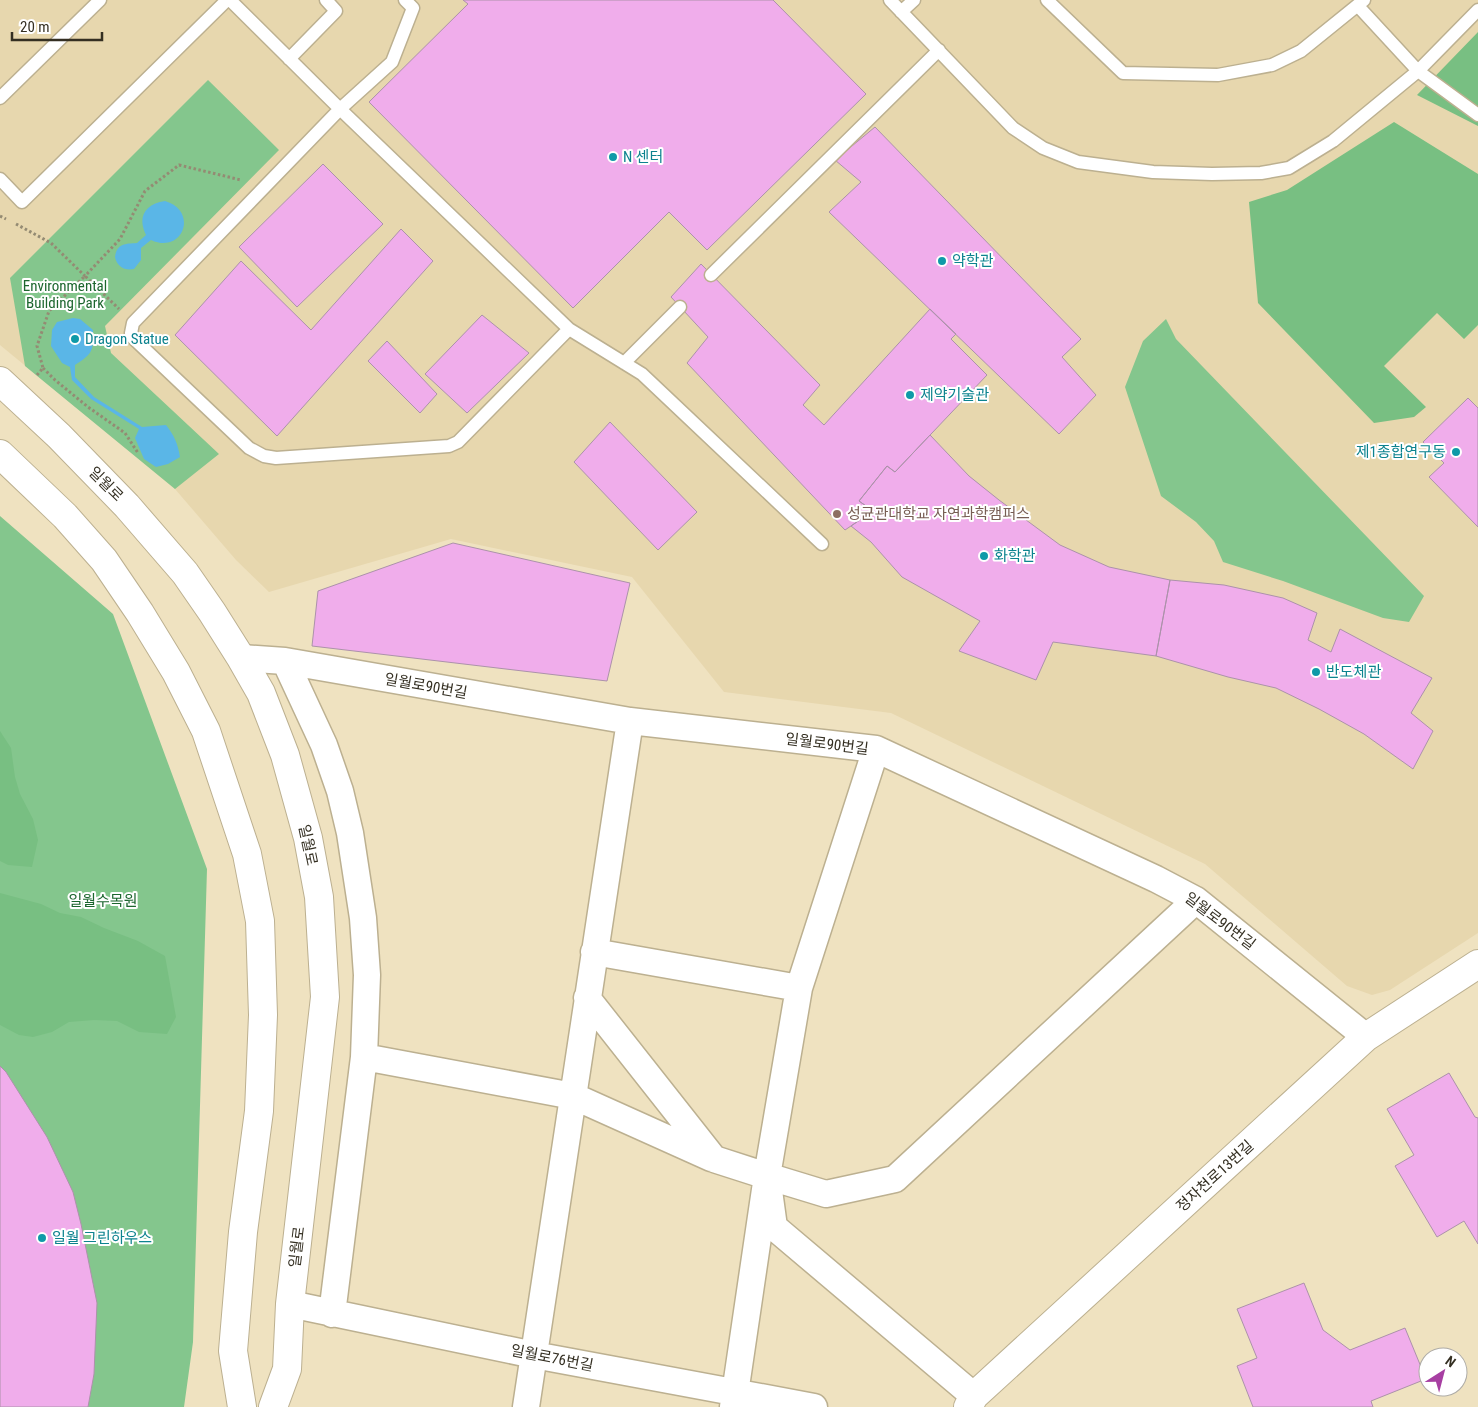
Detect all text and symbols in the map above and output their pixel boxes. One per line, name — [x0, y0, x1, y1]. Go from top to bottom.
scale bar — [12, 10, 102, 42]
text: 20 m — [20, 18, 50, 36]
place label: N 센터 — [623, 148, 663, 166]
marker: N 센터 — [607, 151, 619, 163]
place label: 약학관 — [952, 252, 994, 270]
marker: 약학관 — [936, 255, 948, 267]
park label: Environmental Building Park — [23, 277, 107, 312]
place label: Dragon Statue — [85, 330, 169, 348]
marker: Dragon Statue — [69, 333, 81, 345]
place label: 제약기술관 — [920, 386, 989, 404]
marker: 제약기술관 — [904, 389, 916, 401]
place label: 제1종합연구동 — [1356, 443, 1446, 461]
marker: 제1종합연구동 — [1450, 446, 1462, 458]
street label: 일월로 — [85, 463, 127, 505]
place label: 성균관대학교 자연과학캠퍼스 — [847, 505, 1030, 523]
marker: 성균관대학교 자연과학캠퍼스 — [831, 508, 843, 520]
place label: 화학관 — [994, 547, 1036, 565]
marker: 화학관 — [978, 550, 990, 562]
place label: 반도체관 — [1326, 663, 1381, 681]
marker: 반도체관 — [1310, 666, 1322, 678]
street label: 일월로90번길 — [383, 670, 469, 702]
street label: 일월로90번길 — [784, 730, 870, 758]
street label: 일월로 — [295, 823, 321, 867]
street label: 일월로90번길 — [1181, 889, 1259, 953]
park label: 일월수목원 — [68, 892, 138, 910]
street label: 정자천로13번길 — [1173, 1137, 1257, 1215]
street label: 일월로 — [286, 1225, 308, 1269]
place label: 일월 그린하우스 — [52, 1229, 152, 1247]
marker: 일월 그린하우스 — [36, 1232, 48, 1244]
street label: 일월로76번길 — [509, 1341, 595, 1375]
north arrow — [1418, 1347, 1468, 1397]
text: N — [1442, 1352, 1459, 1370]

